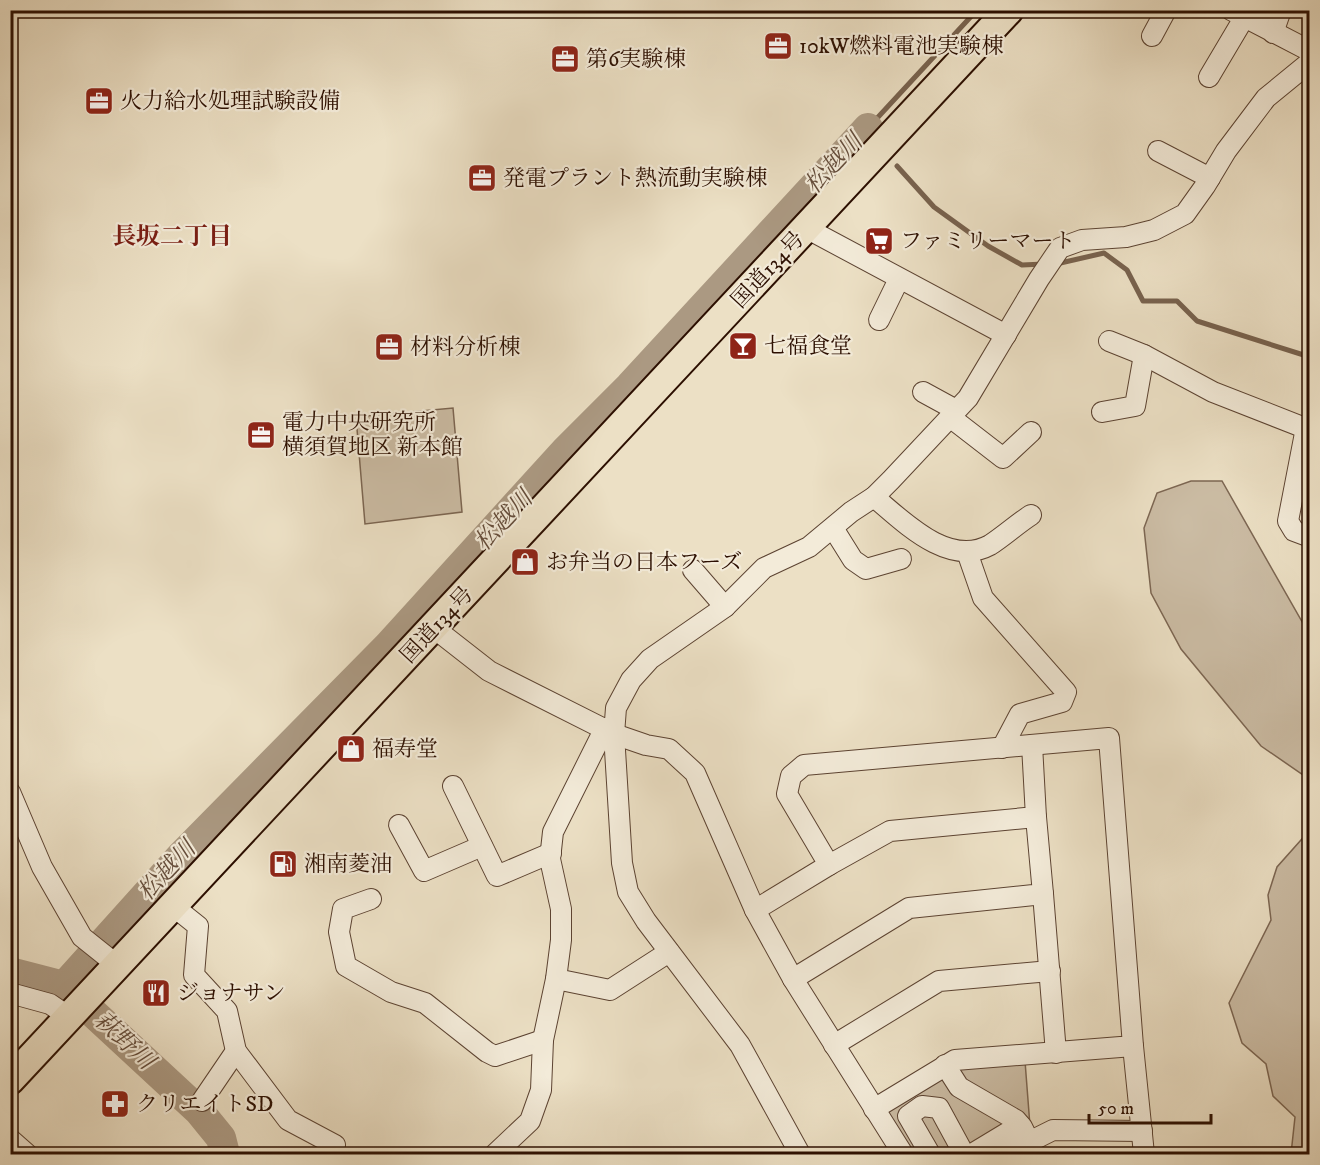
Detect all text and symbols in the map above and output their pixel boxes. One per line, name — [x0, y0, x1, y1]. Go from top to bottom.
office icon: 10kW燃料電池実験棟 — [762, 30, 794, 62]
place label: 10kW燃料電池実験棟 — [799, 33, 1003, 60]
office icon: 第6実験棟 — [549, 43, 581, 75]
place label: 第6実験棟 — [586, 46, 685, 73]
office icon: 火力給水処理試験設備 — [83, 85, 115, 117]
place label: 火力給水処理試験設備 — [120, 88, 340, 115]
water label: 松越川 — [798, 125, 872, 201]
office icon: 発電プラント熱流動実験棟 — [466, 162, 498, 194]
place label: 発電プラント熱流動実験棟 — [503, 165, 767, 192]
district label: 長坂二丁目 — [112, 222, 232, 252]
supermarket icon: ファミリーマート — [863, 225, 895, 257]
street label: 国道134号 — [726, 226, 810, 314]
place label: ファミリーマート — [900, 228, 1076, 255]
bar icon: 七福食堂 — [727, 330, 759, 362]
office icon: 材料分析棟 — [373, 331, 405, 363]
place label: 七福食堂 — [764, 333, 852, 360]
place label: 材料分析棟 — [410, 334, 520, 361]
place label: 電力中央研究所 横須賀地区 新本館 — [282, 409, 463, 461]
office icon: 電力中央研究所 横須賀地区 新本館 — [245, 419, 277, 451]
water label: 松越川 — [468, 482, 542, 558]
shop icon: お弁当の日本フーズ — [509, 546, 541, 578]
place label: お弁当の日本フーズ — [546, 549, 742, 576]
street label: 国道134号 — [395, 581, 479, 669]
shop icon: 福寿堂 — [335, 733, 367, 765]
place label: 福寿堂 — [372, 736, 438, 763]
water label: 松越川 — [131, 832, 205, 908]
fuel station icon: 湘南菱油 — [267, 848, 299, 880]
place label: 湘南菱油 — [304, 851, 392, 878]
restaurant icon: ジョナサン — [140, 977, 172, 1009]
place label: ジョナサン — [177, 980, 285, 1007]
water label: 萩野川 — [87, 1005, 163, 1079]
scale bar — [1089, 1087, 1210, 1125]
pharmacy icon: クリエイトSD — [99, 1088, 131, 1120]
place label: クリエイトSD — [136, 1091, 274, 1118]
text: 50 m — [1098, 1098, 1134, 1120]

